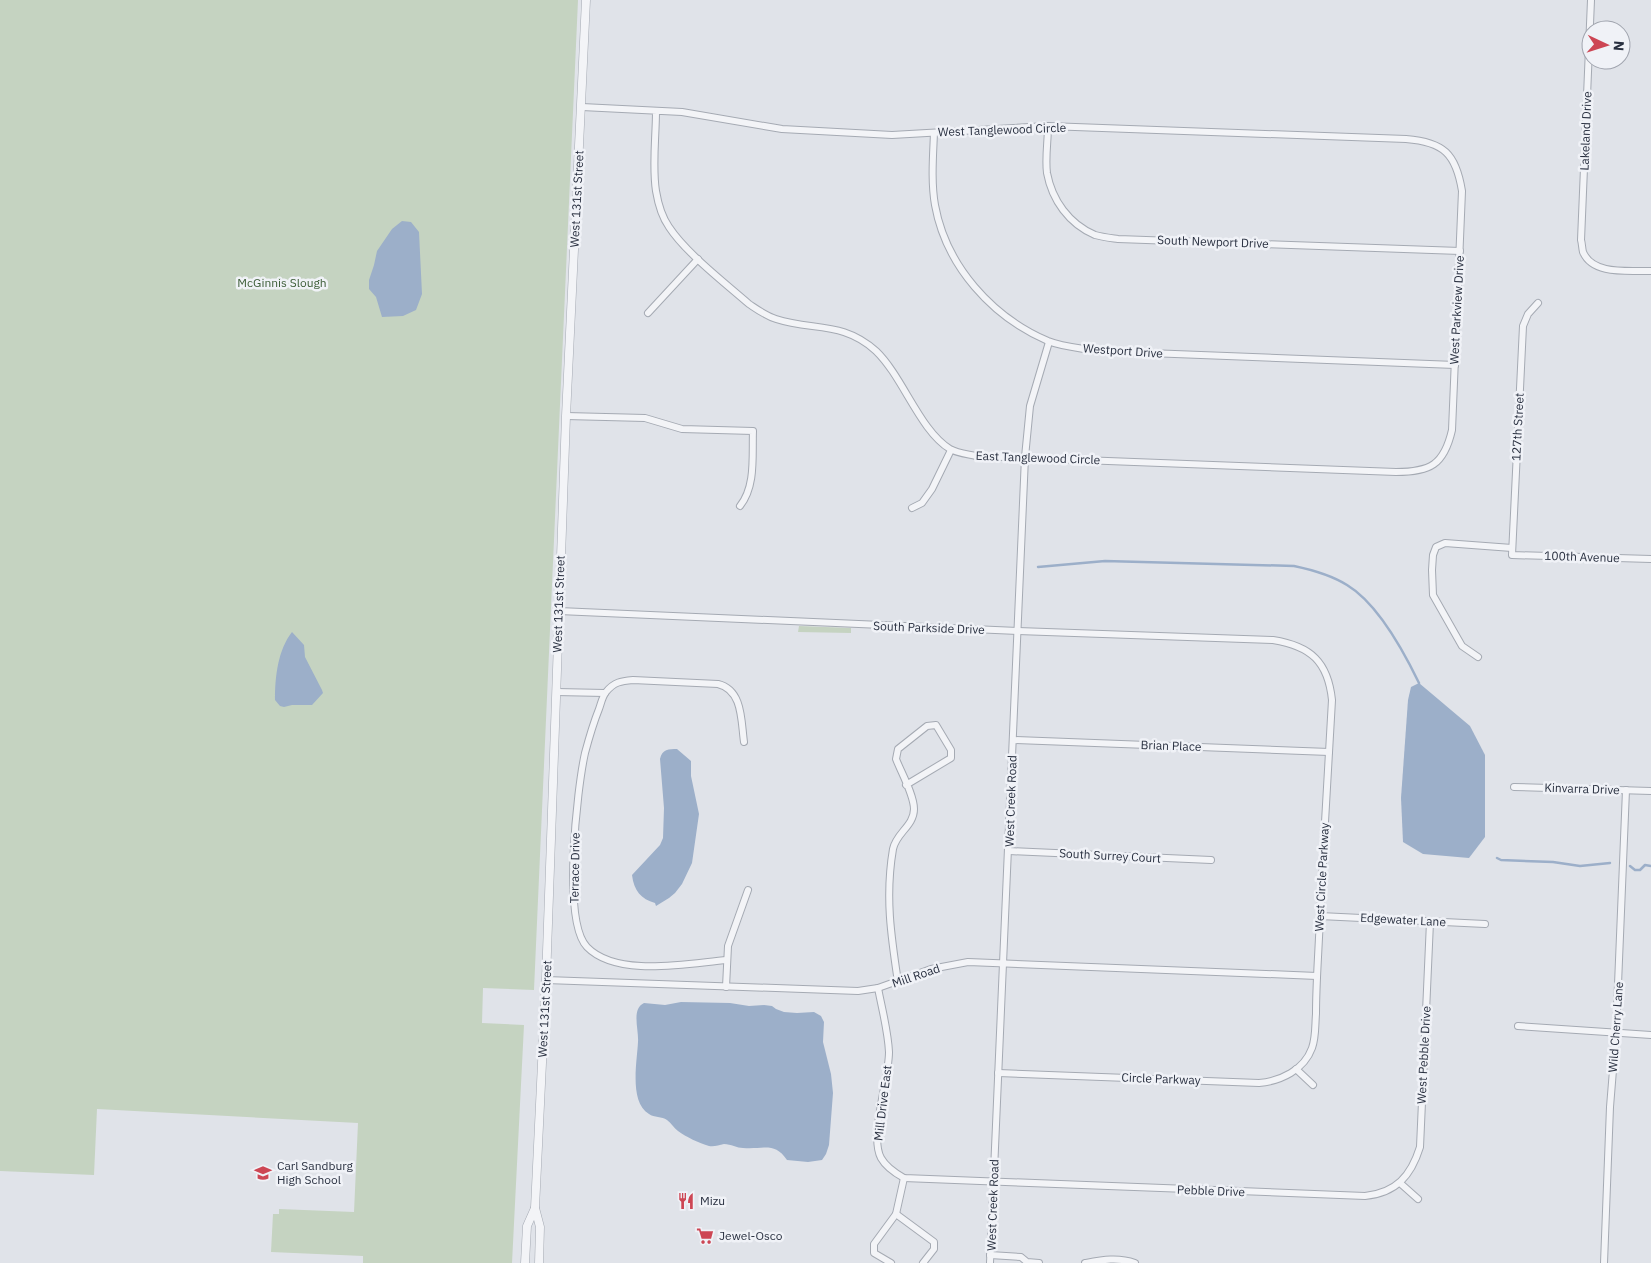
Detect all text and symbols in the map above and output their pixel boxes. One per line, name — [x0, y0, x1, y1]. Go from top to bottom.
north arrow — [1581, 20, 1631, 70]
text: N — [1610, 40, 1628, 52]
street label: Lakeland Drive — [1577, 91, 1594, 171]
street label: West Tanglewood Circle — [938, 120, 1067, 139]
street label: West 131st Street — [566, 150, 587, 248]
street label: South Newport Drive — [1157, 232, 1269, 251]
street label: West Parkview Drive — [1446, 255, 1467, 365]
park label: McGinnis Slough — [237, 275, 327, 290]
street label: Westport Drive — [1083, 340, 1164, 361]
street label: 127th Street — [1508, 392, 1527, 462]
street label: East Tanglewood Circle — [975, 448, 1101, 467]
street label: 100th Avenue — [1544, 548, 1620, 565]
street label: West 131st Street — [549, 555, 568, 653]
street label: South Parkside Drive — [873, 618, 985, 637]
street label: Brian Place — [1140, 737, 1202, 754]
street label: West Creek Road — [1001, 755, 1020, 847]
street label: Kinvarra Drive — [1544, 780, 1620, 797]
street label: West Circle Parkway — [1311, 822, 1332, 932]
street label: Terrace Drive — [566, 832, 583, 904]
street label: South Surrey Court — [1059, 845, 1161, 866]
street label: Edgewater Lane — [1360, 910, 1447, 929]
street label: West 131st Street — [534, 960, 555, 1058]
street label: Mill Road — [890, 960, 942, 991]
street label: Wild Cherry Lane — [1605, 981, 1626, 1073]
street label: West Pebble Drive — [1413, 1005, 1434, 1104]
street label: Mill Drive East — [870, 1064, 895, 1142]
street label: Circle Parkway — [1121, 1070, 1201, 1087]
place label: Carl Sandburg High School — [277, 1158, 353, 1187]
street label: West Creek Road — [983, 1159, 1002, 1251]
school or university icon: Carl Sandburg High School — [253, 1163, 273, 1183]
street label: Pebble Drive — [1177, 1182, 1246, 1199]
restaurant icon: Mizu — [676, 1191, 696, 1211]
place label: Mizu — [700, 1193, 725, 1208]
supermarket icon: Jewel-Osco — [695, 1226, 715, 1246]
place label: Jewel-Osco — [719, 1228, 783, 1243]

